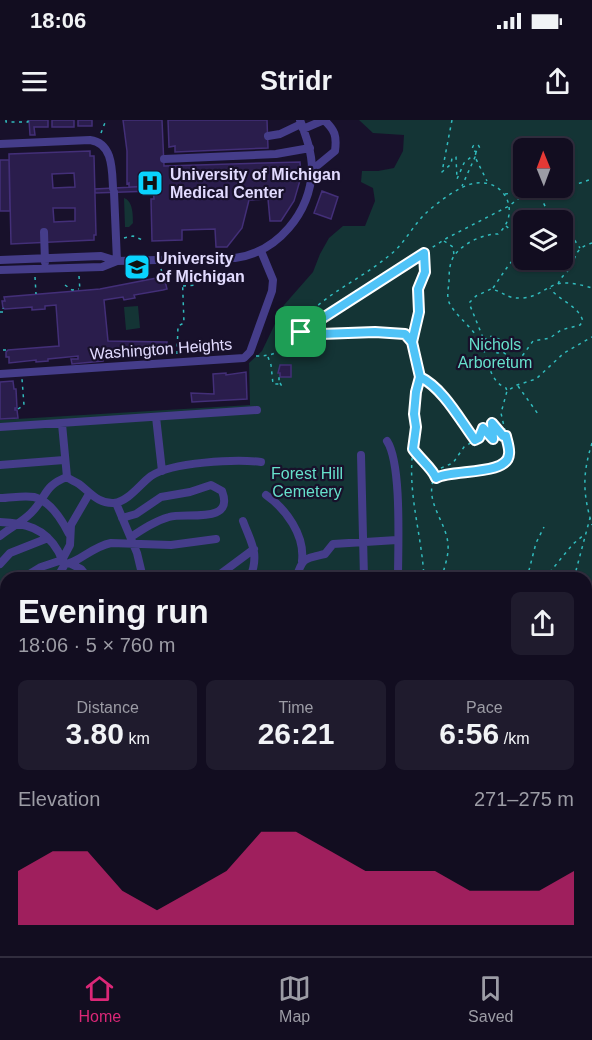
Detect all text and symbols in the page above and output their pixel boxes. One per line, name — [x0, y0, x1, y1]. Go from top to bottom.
text: 18:06 — [30, 8, 86, 33]
icon: menu — [18, 65, 51, 98]
icon: share — [541, 65, 574, 98]
text: Stridr — [260, 66, 332, 96]
north arrow — [513, 138, 573, 198]
map controls — [513, 138, 573, 270]
place label: University of Michigan Medical Center — [170, 166, 341, 201]
hospital icon: University of Michigan Medical Center — [135, 168, 165, 198]
button: layers — [513, 210, 573, 270]
place label: University of Michigan — [156, 250, 245, 285]
school or university icon: University of Michigan — [122, 252, 152, 282]
pin — [275, 306, 326, 357]
icon: arrive — [284, 315, 317, 348]
street label: Washington Heights — [89, 336, 233, 362]
park label: Nichols Arboretum — [458, 336, 532, 371]
park label: Forest Hill Cemetery — [271, 465, 343, 500]
button: share — [511, 592, 574, 655]
text: Evening run — [18, 593, 209, 630]
text: 18:06 · 5 × 760 m — [18, 634, 175, 656]
text: Distance — [77, 699, 139, 716]
text: Time — [279, 699, 313, 716]
text: Pace — [466, 699, 503, 716]
text: 3.80 — [66, 717, 124, 750]
text: 26:21 — [258, 717, 334, 750]
text: 6:56 — [439, 717, 499, 750]
text: km — [124, 730, 150, 747]
text: /km — [499, 730, 529, 747]
text: Elevation — [18, 788, 100, 810]
text: 271–275 m — [474, 788, 574, 810]
tab: Home — [78, 972, 121, 1026]
tab: Map — [278, 972, 311, 1026]
tab: Saved — [468, 972, 513, 1026]

